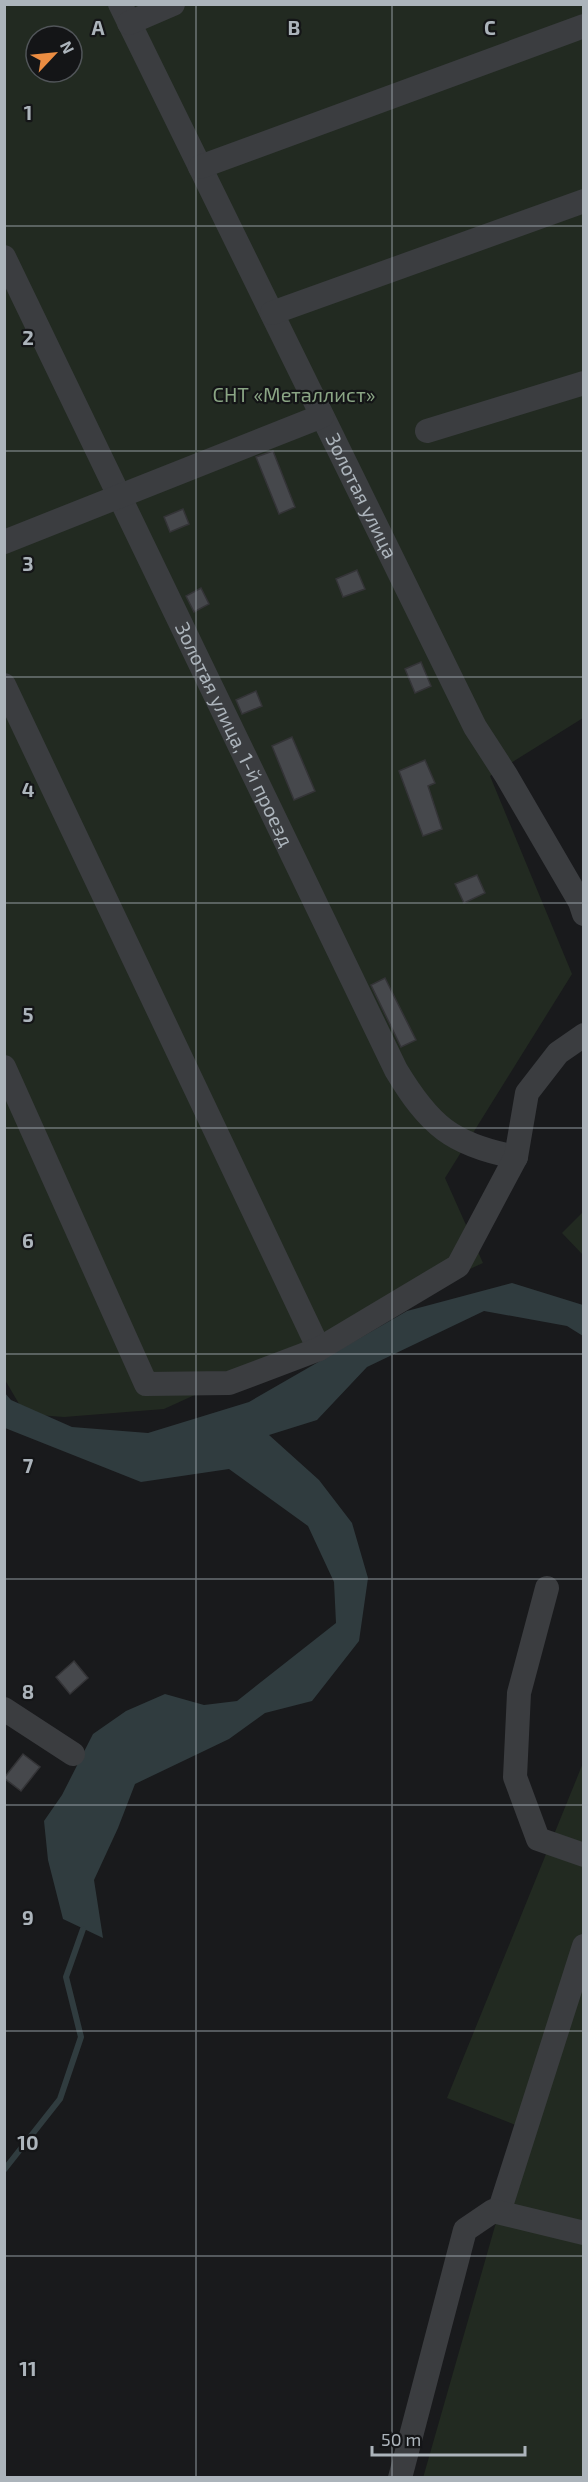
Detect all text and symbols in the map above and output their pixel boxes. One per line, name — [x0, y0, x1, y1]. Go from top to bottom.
text: A — [91, 15, 105, 39]
text: B — [288, 15, 300, 39]
text: C — [484, 15, 496, 39]
north arrow — [24, 24, 84, 84]
text: N — [57, 38, 79, 57]
text: 1 — [24, 100, 32, 124]
text: 2 — [22, 325, 34, 349]
park label: СНТ «Металлист» — [213, 382, 375, 406]
street label: Золотая улица — [321, 429, 403, 562]
text: 3 — [22, 551, 34, 575]
street label: Золотая улица, 1-й проезд — [171, 618, 299, 850]
text: 4 — [22, 777, 35, 801]
text: 5 — [22, 1002, 34, 1026]
text: 6 — [22, 1228, 34, 1252]
text: 7 — [23, 1453, 34, 1477]
text: 8 — [22, 1679, 34, 1703]
text: 9 — [22, 1905, 34, 1929]
text: 10 — [17, 2130, 39, 2154]
text: 11 — [19, 2356, 37, 2380]
scale bar — [372, 2419, 525, 2457]
text: 50 m — [381, 2428, 421, 2450]

